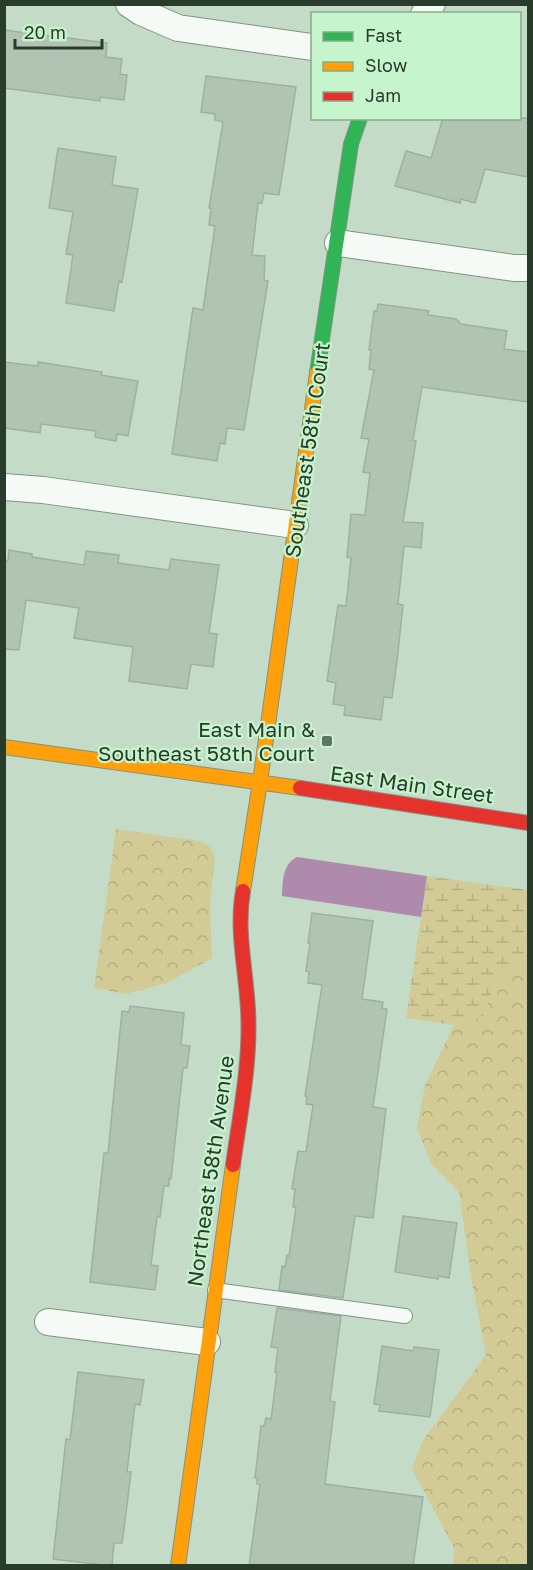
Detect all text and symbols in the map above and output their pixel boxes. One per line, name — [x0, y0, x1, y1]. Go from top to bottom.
scale bar — [15, 12, 102, 50]
legend — [311, 12, 521, 120]
text: 20 m — [24, 21, 66, 43]
text: Fast — [365, 24, 402, 46]
text: Slow — [365, 54, 408, 76]
text: Jam — [365, 84, 401, 106]
street label: Southeast 58th Court — [279, 341, 335, 559]
place label: East Main & Southeast 58th Court — [98, 716, 315, 766]
marker: East Main & Southeast 58th Court — [320, 734, 334, 748]
street label: East Main Street — [328, 760, 496, 808]
street label: Northeast 58th Avenue — [181, 1054, 239, 1288]

